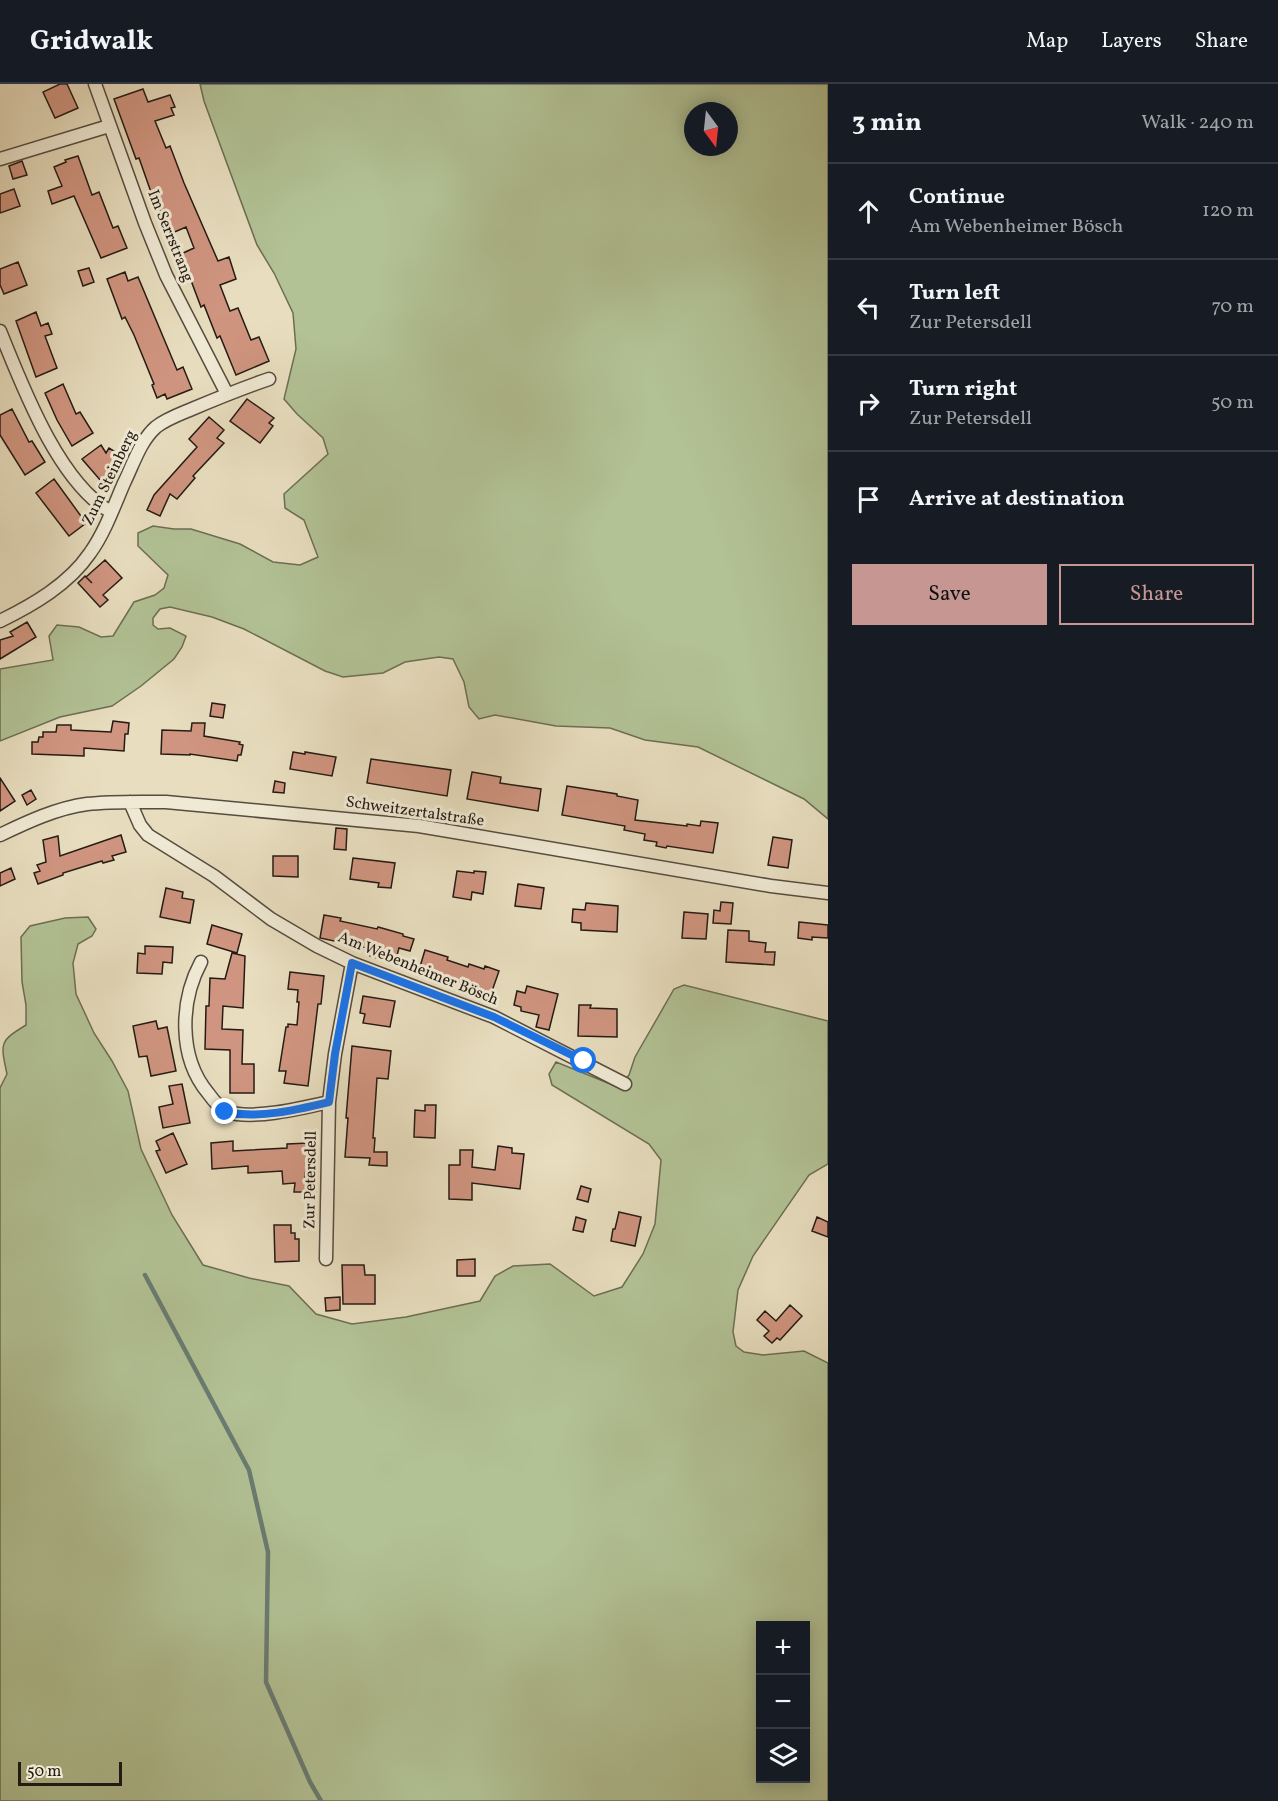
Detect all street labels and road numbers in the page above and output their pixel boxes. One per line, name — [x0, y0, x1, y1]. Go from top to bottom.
street label: Im Serrstrang — [141, 187, 199, 285]
street label: Zum Steinberg — [77, 426, 143, 530]
street label: Schweitzertalstraße — [344, 791, 486, 833]
street label: Am Webenheimer Bösch — [334, 927, 502, 1011]
street label: Zur Petersdell — [299, 1130, 323, 1229]

